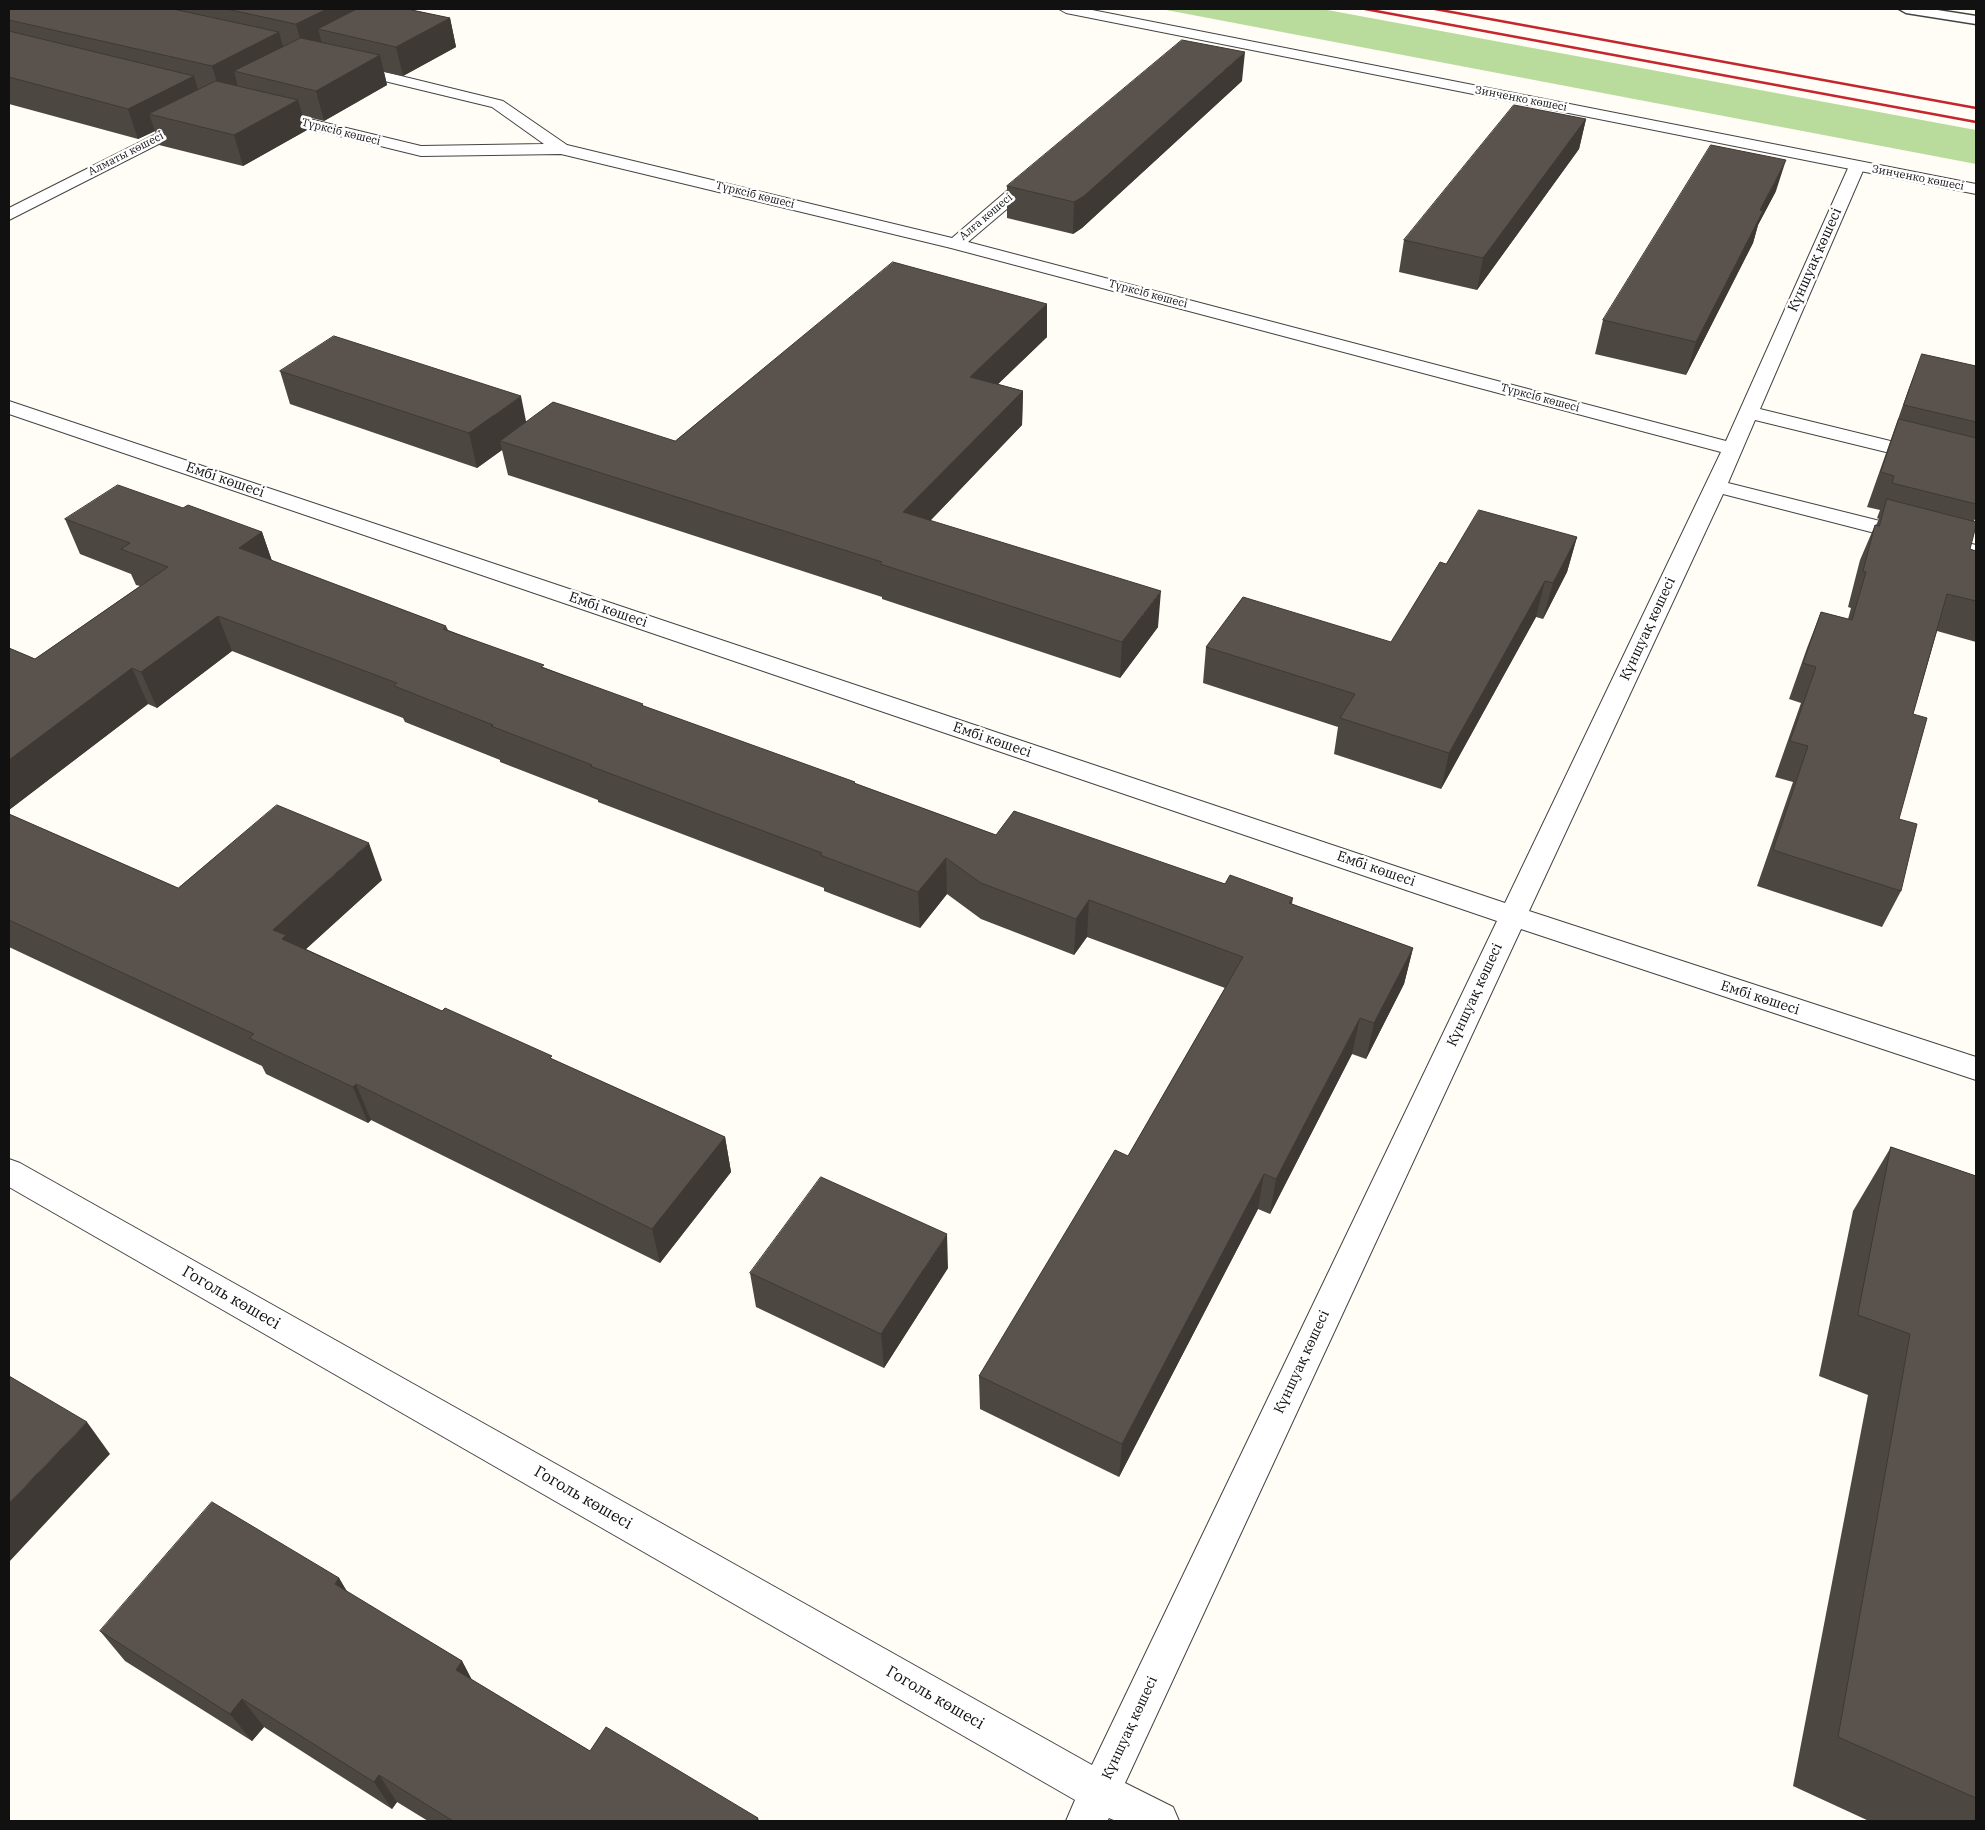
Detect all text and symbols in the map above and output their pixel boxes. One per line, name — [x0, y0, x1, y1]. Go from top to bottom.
street label: Зинченко көшесі — [1474, 84, 1568, 114]
street label: Түрксіб көшесі — [300, 116, 382, 148]
street label: Алматы көшесі — [86, 129, 166, 179]
street label: Зинченко көшесі — [1871, 163, 1965, 193]
street label: Түрксіб көшесі — [714, 179, 796, 211]
street label: Алға көшесі — [957, 191, 1015, 243]
street label: Күншуақ көшесі — [1785, 206, 1845, 314]
street label: Түрксіб көшесі — [1107, 277, 1189, 311]
street label: Түрксіб көшесі — [1499, 381, 1581, 415]
street label: Ембі көшесі — [183, 459, 267, 501]
street label: Күншуақ көшесі — [1617, 575, 1679, 683]
street label: Ембі көшесі — [566, 589, 650, 631]
street label: Ембі көшесі — [950, 719, 1034, 761]
street label: Ембі көшесі — [1334, 848, 1418, 890]
street label: Күншуақ көшесі — [1444, 941, 1506, 1049]
street label: Ембі көшесі — [1718, 977, 1802, 1019]
street label: Гоголь көшесі — [179, 1262, 283, 1334]
street label: Күншуақ көшесі — [1271, 1308, 1333, 1416]
street label: Гоголь көшесі — [531, 1462, 635, 1534]
street label: Гоголь көшесі — [883, 1662, 987, 1734]
street label: Күншуақ көшесі — [1099, 1674, 1161, 1782]

